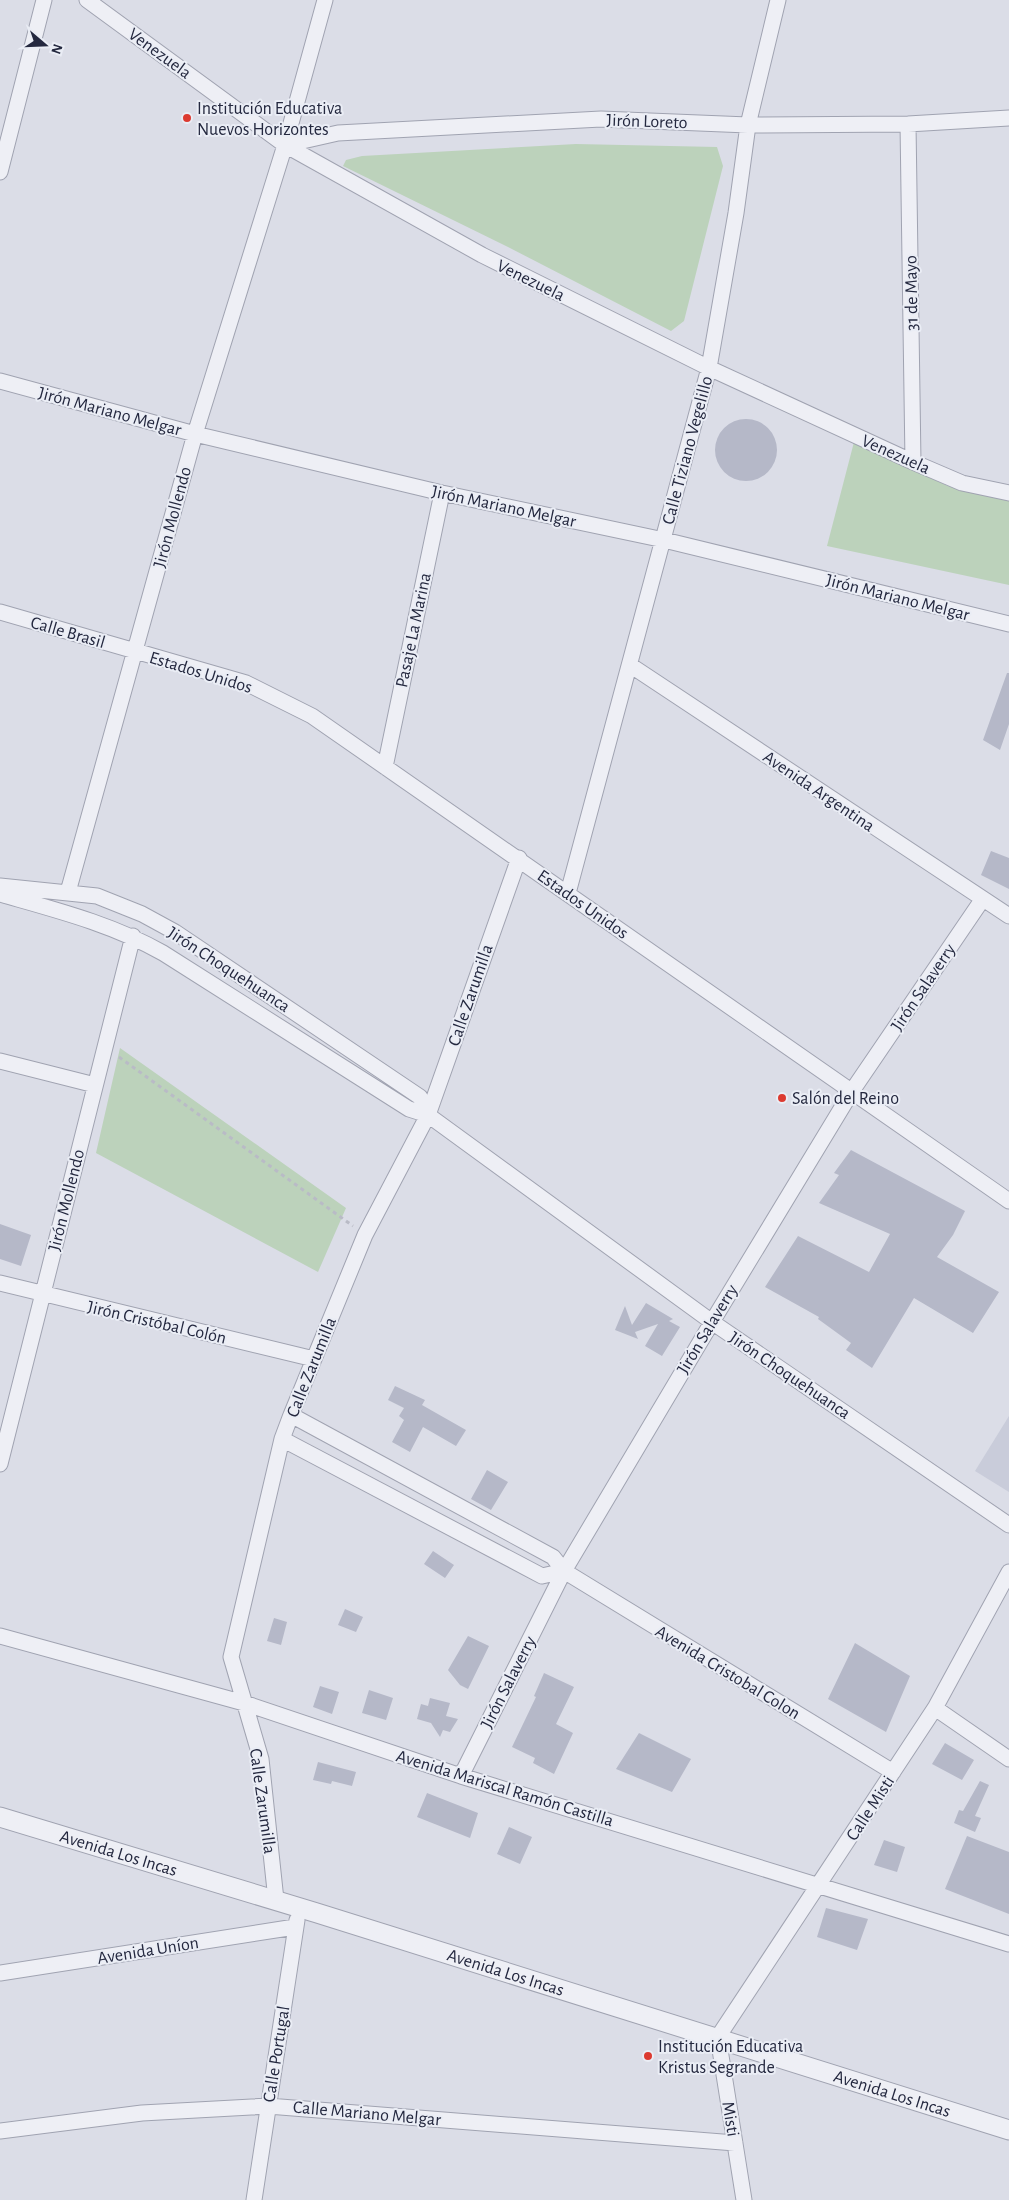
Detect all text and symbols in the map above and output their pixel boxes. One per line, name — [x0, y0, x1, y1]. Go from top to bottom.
north arrow — [20, 20, 70, 70]
street label: Venezuela — [125, 25, 194, 83]
text: N — [48, 42, 65, 56]
place label: Institución Educativa Nuevos Horizontes — [197, 100, 342, 139]
marker: Institución Educativa Nuevos Horizontes — [181, 112, 193, 124]
street label: Jirón Loreto — [606, 112, 688, 132]
street label: 31 de Mayo — [902, 255, 922, 331]
street label: Venezuela — [494, 257, 567, 305]
street label: Calle Tiziano Vegelillo — [659, 374, 717, 527]
street label: Jirón Mariano Melgar — [36, 384, 183, 440]
street label: Venezuela — [859, 432, 933, 478]
street label: Jirón Mollendo — [151, 465, 195, 570]
street label: Jirón Mariano Melgar — [430, 483, 578, 531]
street label: Pasaje La Marina — [393, 571, 435, 689]
street label: Jirón Mariano Melgar — [824, 571, 972, 625]
street label: Calle Brasil — [28, 614, 107, 652]
street label: Estados Unidos — [147, 649, 254, 697]
street label: Avenida Argentina — [759, 748, 877, 836]
street label: Estados Unidos — [534, 867, 631, 943]
street label: Jirón Choquehuanca — [164, 924, 293, 1016]
street label: Jirón Salaverry — [888, 940, 960, 1034]
street label: Calle Zarumilla — [445, 942, 497, 1048]
place label: Salón del Reino — [792, 1090, 899, 1108]
marker: Salón del Reino — [776, 1092, 788, 1104]
street label: Jirón Mollendo — [46, 1147, 88, 1253]
street label: Jirón Salaverry — [674, 1281, 742, 1377]
street label: Jirón Cristóbal Colón — [86, 1298, 228, 1348]
street label: Calle Zarumilla — [284, 1315, 340, 1420]
street label: Jirón Choquehuanca — [726, 1329, 853, 1423]
street label: Avenida Cristobal Colon — [652, 1623, 803, 1723]
street label: Jirón Salaverry — [478, 1633, 540, 1731]
street label: Calle Zarumilla — [246, 1747, 278, 1855]
street label: Avenida Mariscal Ramón Castilla — [394, 1747, 615, 1831]
street label: Calle Misti — [843, 1773, 898, 1844]
street label: Avenida Los Incas — [58, 1828, 179, 1880]
street label: Avenida Uníon — [96, 1934, 200, 1968]
street label: Avenida Los Incas — [445, 1946, 566, 2000]
street label: Calle Portugal — [261, 2005, 293, 2104]
place label: Institución Educativa Kristus Segrande — [658, 2038, 803, 2077]
marker: Institución Educativa Kristus Segrande — [642, 2050, 654, 2062]
street label: Avenida Los Incas — [831, 2068, 953, 2121]
street label: Calle Mariano Melgar — [292, 2099, 442, 2129]
street label: Misti — [718, 2100, 742, 2138]

